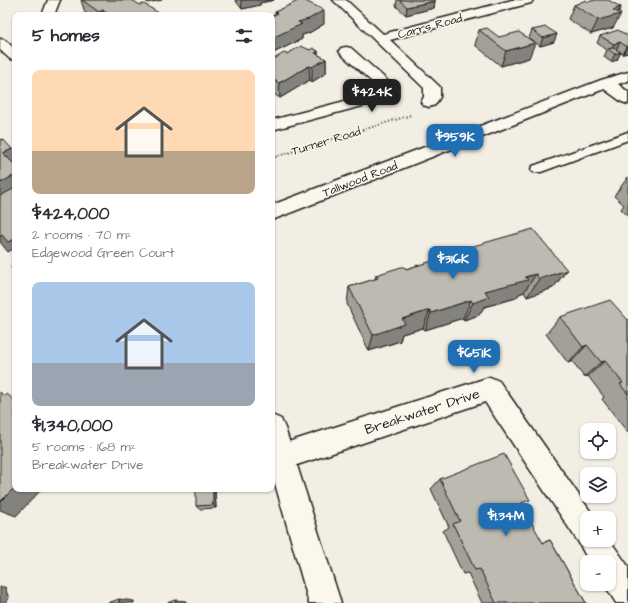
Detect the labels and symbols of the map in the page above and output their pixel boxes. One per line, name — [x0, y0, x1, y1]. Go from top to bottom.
street label: Carrs Road — [396, 10, 464, 43]
pin: $424K — [344, 79, 400, 113]
street label: Turner Road — [289, 123, 363, 160]
pin: $959K — [427, 124, 483, 158]
street label: Tallwood Road — [320, 157, 400, 202]
pin: $316K — [425, 246, 481, 280]
pin: $651K — [446, 340, 502, 374]
street label: Breakwater Drive — [362, 384, 483, 440]
pin: $1.34M — [473, 503, 539, 537]

